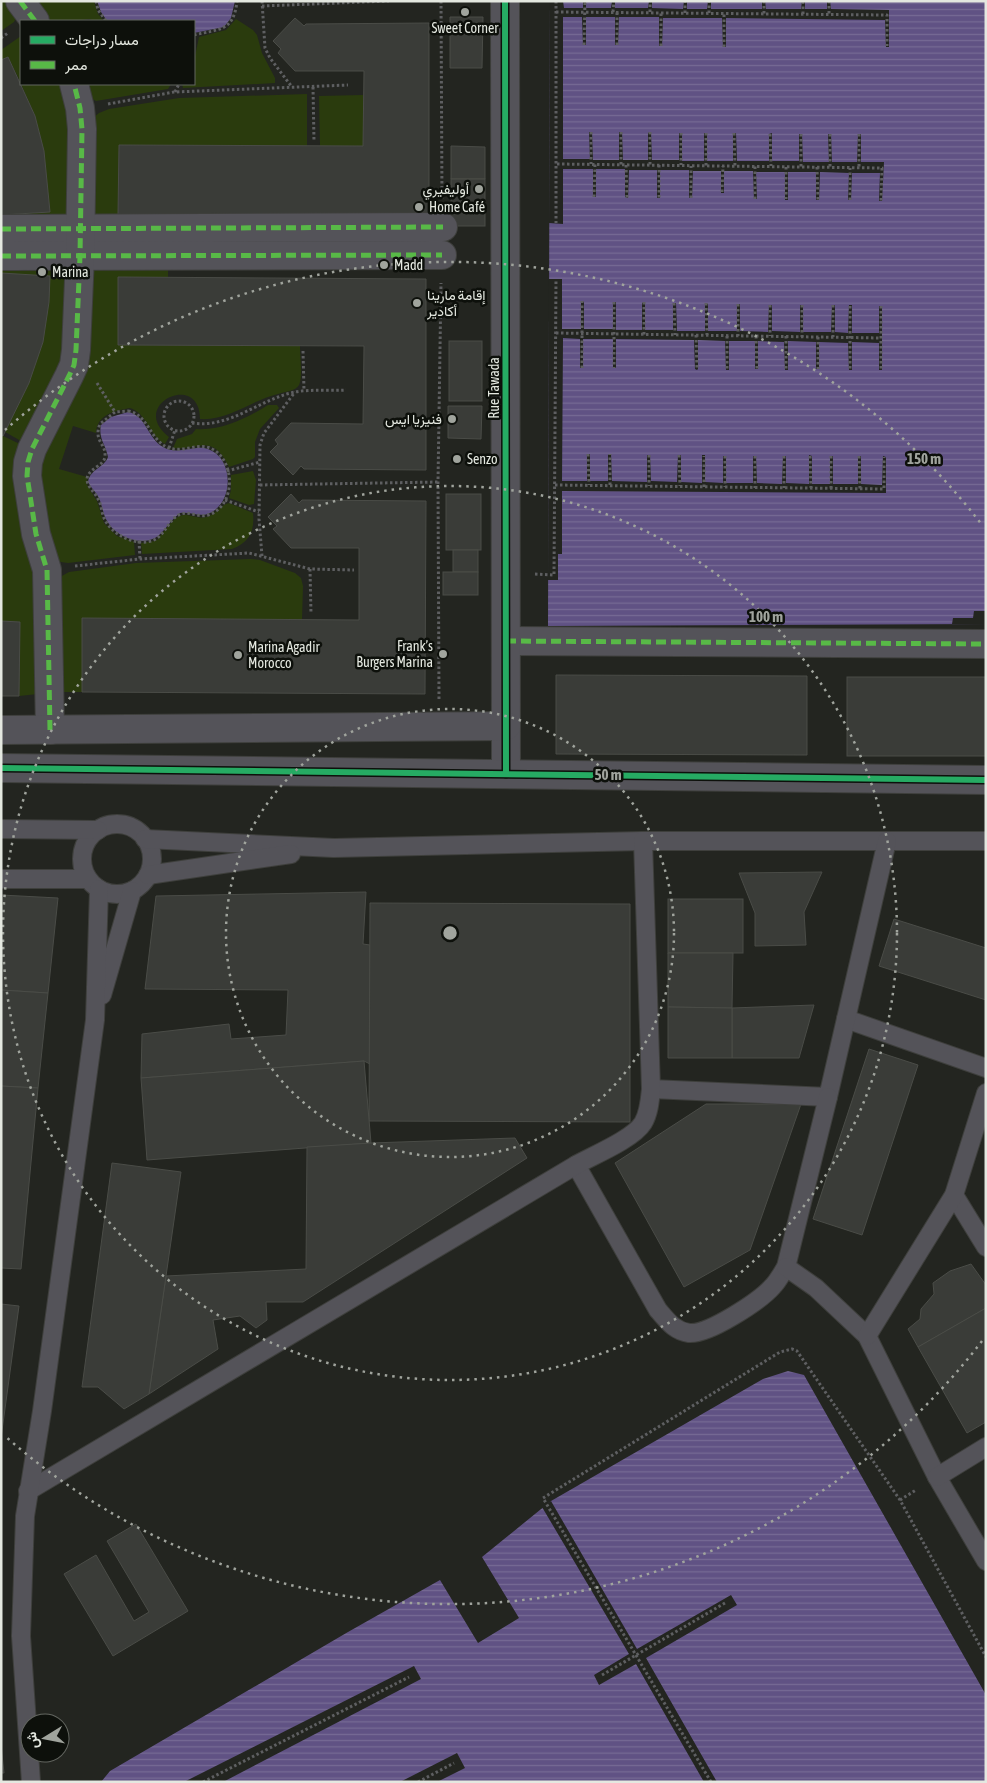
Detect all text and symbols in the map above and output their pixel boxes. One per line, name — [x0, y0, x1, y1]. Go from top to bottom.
marker: Sweet Corner — [459, 6, 471, 18]
legend — [20, 20, 195, 85]
place label: Sweet Corner — [432, 20, 499, 36]
text: مسار دراجات — [65, 31, 139, 49]
text: ممر — [64, 56, 87, 74]
place label: أوليفيري — [423, 181, 469, 201]
marker: أوليفيري — [473, 183, 485, 195]
place label: Home Café — [429, 199, 485, 215]
marker: Home Café — [413, 201, 425, 213]
place label: Madd — [394, 257, 423, 273]
marker: Madd — [378, 259, 390, 271]
place label: Marina — [52, 264, 89, 280]
marker: Marina — [36, 266, 48, 278]
place label: إقامة مارينا أكادير — [426, 287, 486, 320]
marker: إقامة مارينا أكادير — [411, 297, 423, 309]
street label: Rue Tawada — [486, 357, 502, 419]
place label: فنيزيا ايس — [385, 411, 442, 428]
marker: فنيزيا ايس — [446, 413, 458, 425]
text: 150 m — [907, 450, 941, 467]
place label: Senzo — [467, 451, 498, 467]
marker: Senzo — [451, 453, 463, 465]
text: 100 m — [749, 608, 783, 625]
place label: Frank’s Burgers Marina — [356, 638, 433, 670]
place label: Marina Agadir Morocco — [248, 639, 320, 671]
marker: Frank’s Burgers Marina — [437, 648, 449, 660]
marker: Marina Agadir Morocco — [232, 649, 244, 661]
text: 50 m — [595, 766, 622, 783]
centre of rings — [441, 924, 459, 942]
north arrow — [20, 1713, 70, 1763]
text: ش — [23, 1730, 43, 1750]

